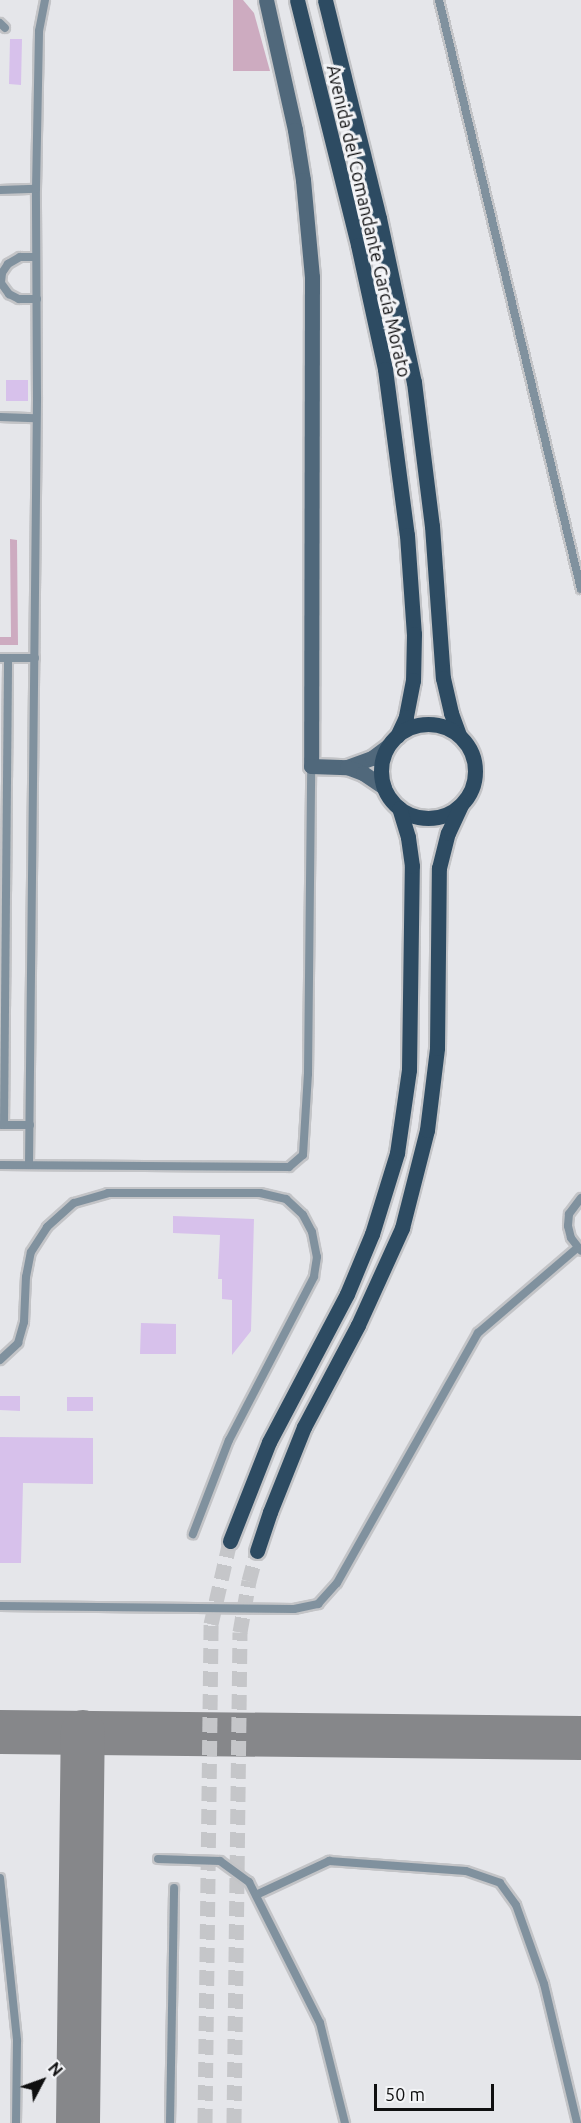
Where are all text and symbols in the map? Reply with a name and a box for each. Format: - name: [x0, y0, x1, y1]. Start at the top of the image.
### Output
- street label: Avenida del Comandante García Morato: [323, 63, 415, 379]
- north arrow: [12, 2051, 72, 2111]
- text: N: [45, 2059, 66, 2080]
- scale bar: [377, 2072, 497, 2110]
- text: 50 m: [385, 2084, 425, 2104]

